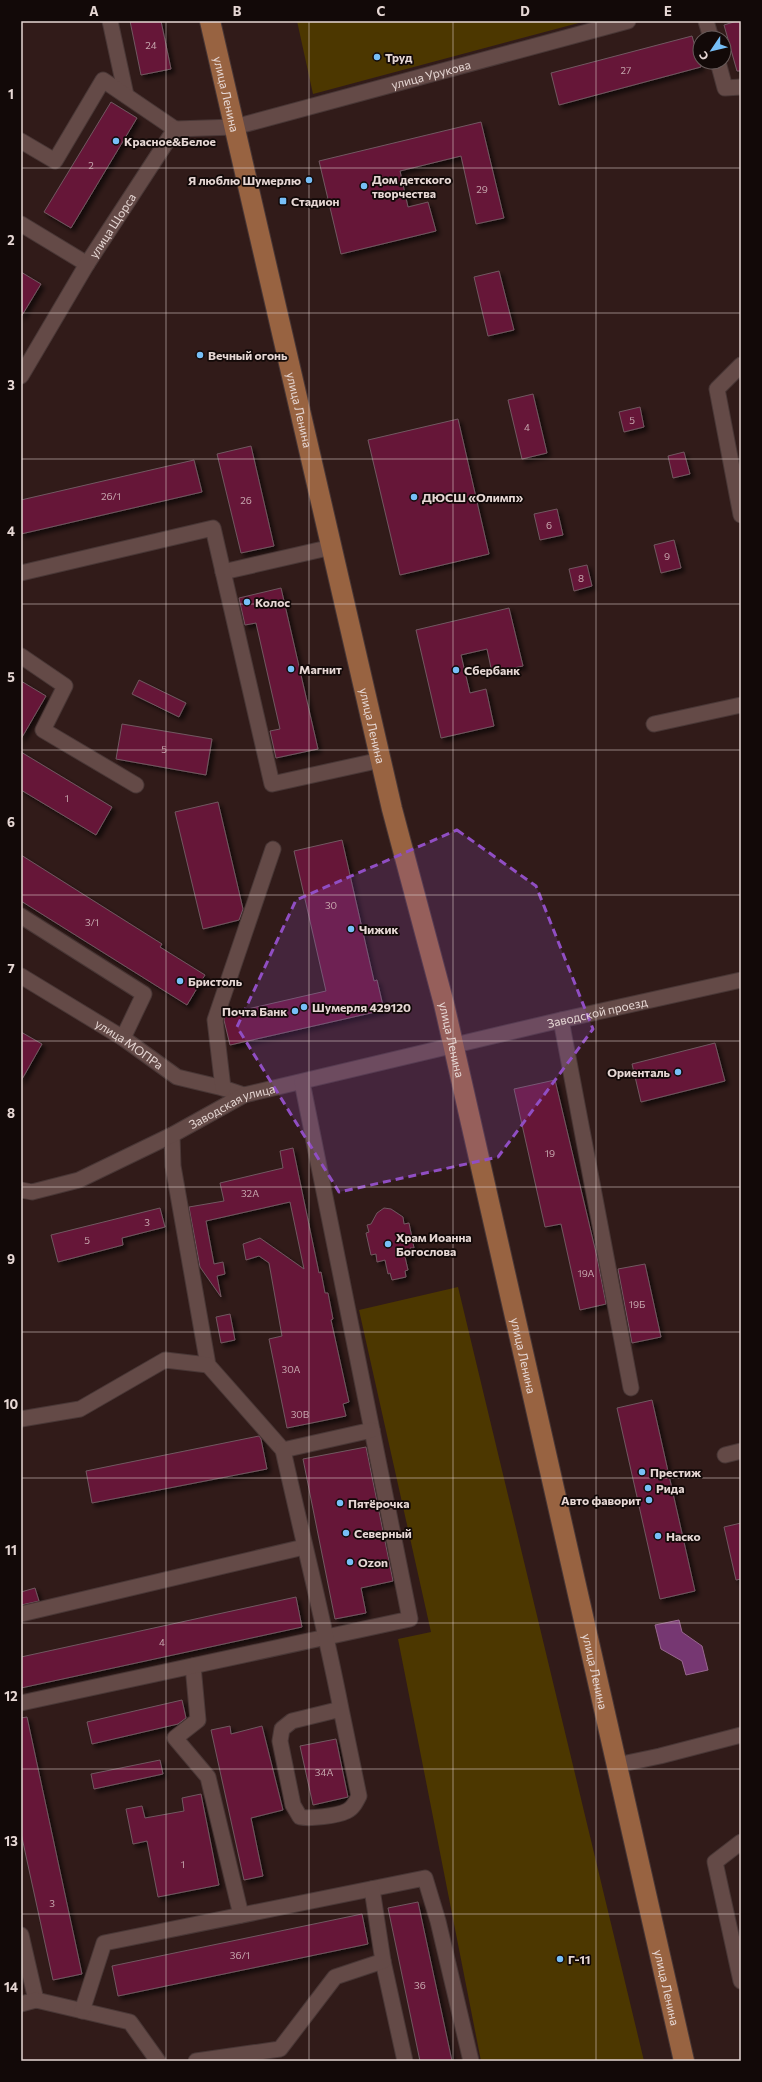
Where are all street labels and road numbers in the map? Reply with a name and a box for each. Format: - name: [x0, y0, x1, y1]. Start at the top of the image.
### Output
- street label: улица Ленина: [211, 55, 242, 133]
- street label: улица Урукова: [390, 57, 472, 92]
- street label: улица Щорса: [86, 190, 138, 260]
- street label: улица Ленина: [284, 371, 315, 449]
- street label: улица Ленина: [357, 686, 388, 765]
- street label: Заводской проезд: [545, 994, 648, 1030]
- street label: улица Ленина: [437, 1000, 467, 1079]
- street label: улица МОПРа: [93, 1016, 166, 1072]
- street label: Заводская улица: [186, 1081, 276, 1131]
- street label: улица Ленина: [508, 1316, 539, 1395]
- street label: улица Ленина: [580, 1632, 611, 1711]
- street label: улица Ленина: [652, 1948, 683, 2027]

